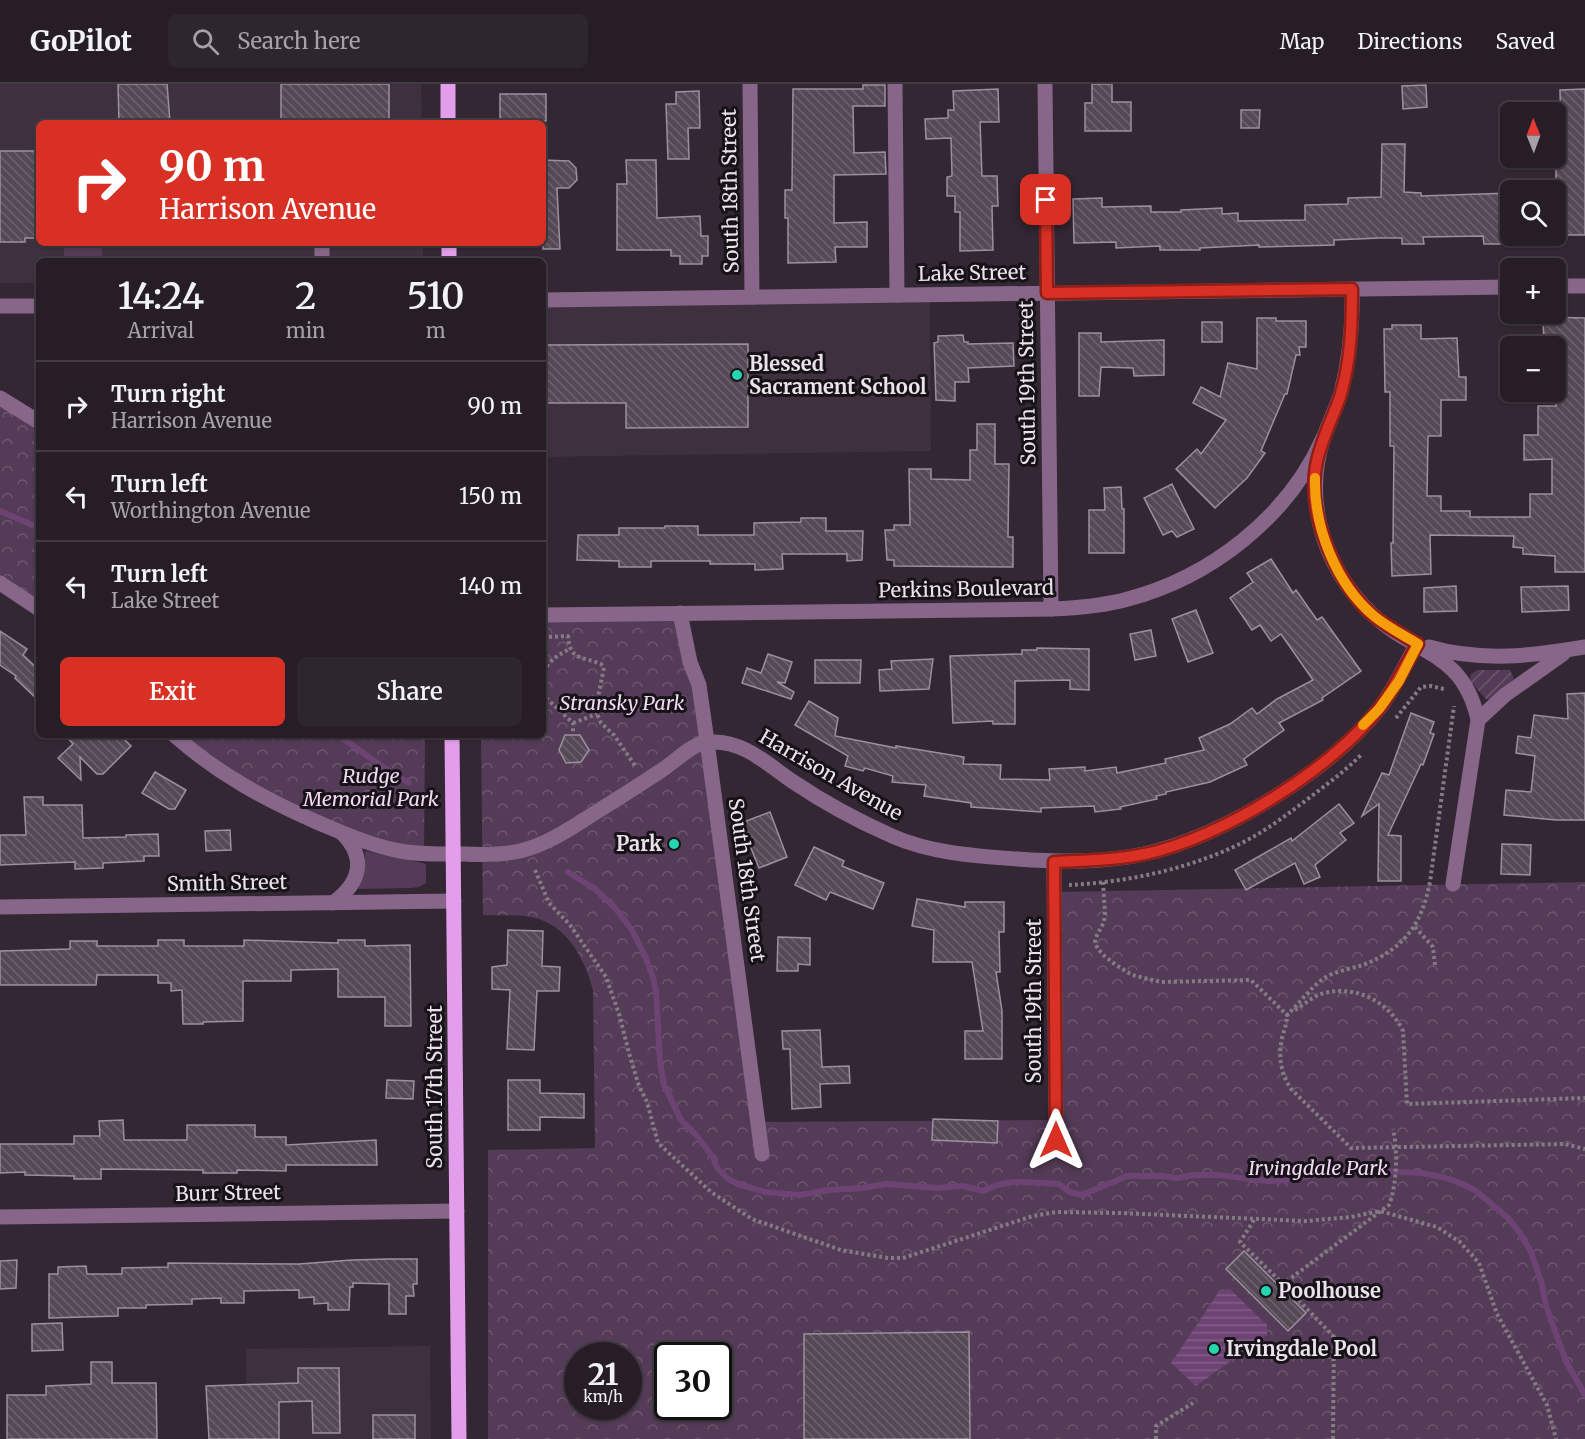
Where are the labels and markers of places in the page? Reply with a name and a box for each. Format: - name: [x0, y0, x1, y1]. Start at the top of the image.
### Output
- pin: [1020, 174, 1071, 225]
- place label: Blessed Sacrament School: [749, 351, 927, 399]
- marker: Blessed Sacrament School: [730, 368, 744, 382]
- place label: Park: [616, 831, 662, 856]
- marker: Park: [667, 837, 681, 851]
- place label: Poolhouse: [1278, 1278, 1381, 1303]
- marker: Poolhouse: [1259, 1284, 1273, 1298]
- place label: Irvingdale Pool: [1226, 1336, 1378, 1361]
- marker: Irvingdale Pool: [1207, 1342, 1221, 1356]

